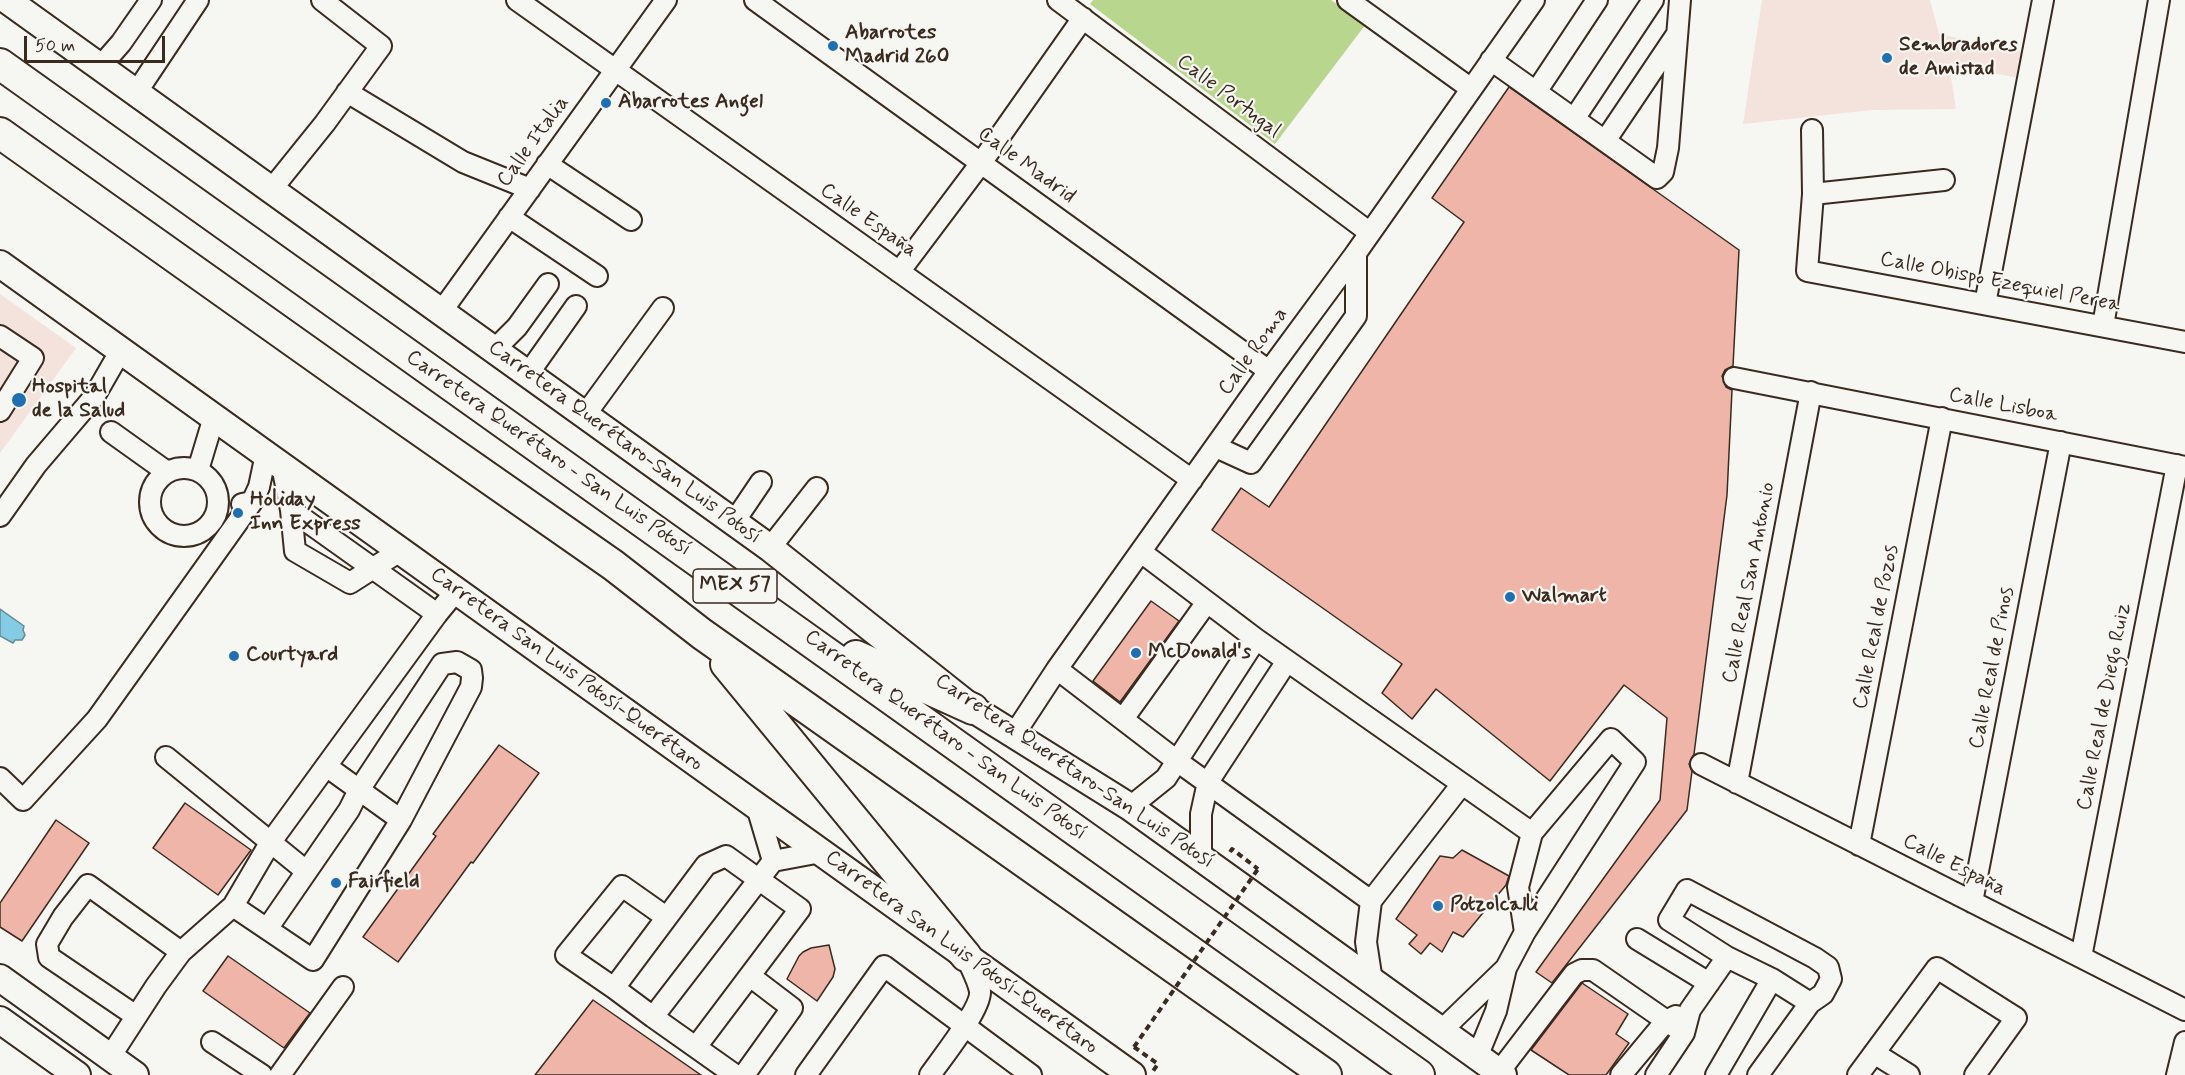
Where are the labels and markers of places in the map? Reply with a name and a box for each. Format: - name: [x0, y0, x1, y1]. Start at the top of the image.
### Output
- place label: Abarrotes Madrid 260: [845, 21, 949, 71]
- place label: Sembradores de Amistad: [1899, 33, 2018, 83]
- marker: Abarrotes Madrid 260: [826, 39, 840, 53]
- marker: Sembradores de Amistad: [1880, 51, 1894, 65]
- place label: Abarrotes Angel: [618, 90, 763, 116]
- marker: Abarrotes Angel: [599, 96, 613, 110]
- place label: Hospital de la Salud: [32, 375, 125, 425]
- marker: Hospital de la Salud: [10, 391, 28, 409]
- place label: Holiday Inn Express: [250, 488, 361, 538]
- marker: Holiday Inn Express: [231, 506, 245, 520]
- place label: Walmart: [1522, 584, 1607, 610]
- marker: Walmart: [1503, 590, 1517, 604]
- place label: McDonald's: [1148, 640, 1251, 666]
- place label: Courtyard: [246, 643, 338, 669]
- marker: McDonald's: [1129, 646, 1143, 660]
- marker: Courtyard: [227, 649, 241, 663]
- place label: Fairfield: [348, 870, 420, 896]
- marker: Fairfield: [329, 876, 343, 890]
- place label: Potzolcalli: [1450, 893, 1539, 919]
- marker: Potzolcalli: [1431, 899, 1445, 913]

